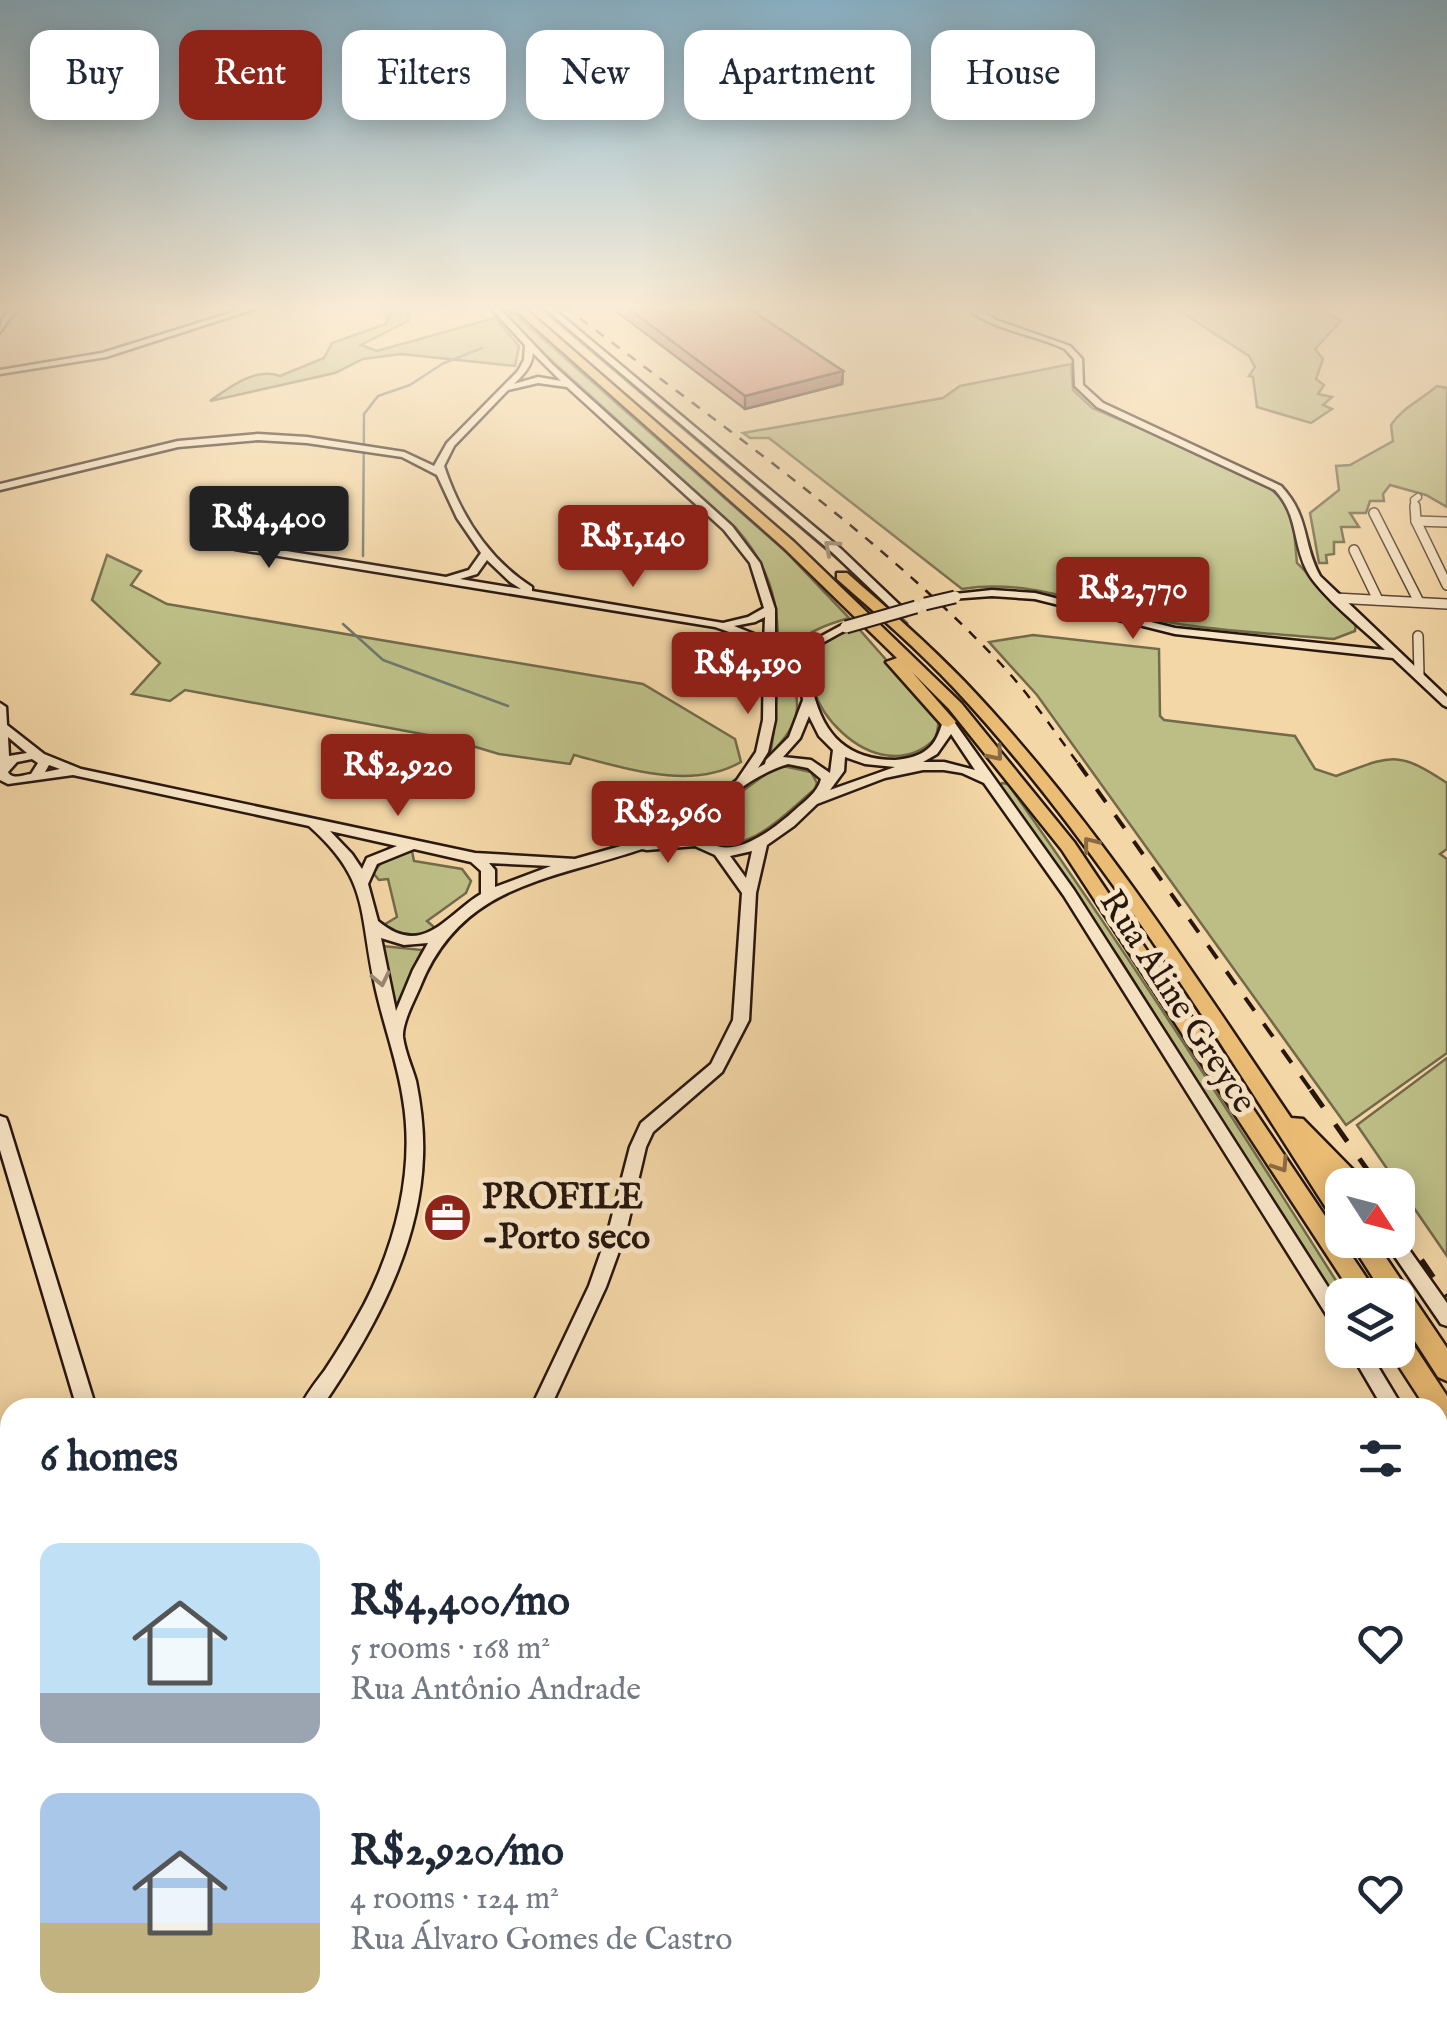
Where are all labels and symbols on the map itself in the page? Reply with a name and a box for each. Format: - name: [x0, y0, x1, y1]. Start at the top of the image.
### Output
- pin: R$4,400: [177, 486, 361, 571]
- pin: R$1,140: [541, 505, 725, 590]
- one-way arrow: [824, 540, 843, 558]
- pin: R$2,770: [1041, 557, 1225, 642]
- pin: R$4,190: [656, 632, 840, 717]
- pin: R$2,920: [306, 734, 490, 819]
- one-way arrow: [984, 743, 1002, 761]
- pin: R$2,960: [576, 781, 760, 866]
- one-way arrow: [1084, 837, 1101, 855]
- street label: Rua Aline Greyce: [1088, 882, 1266, 1122]
- one-way arrow: [369, 970, 390, 987]
- one-way arrow: [1268, 1154, 1287, 1172]
- north arrow: [1325, 1168, 1415, 1258]
- place label: PROFILE -Porto seco: [482, 1176, 650, 1261]
- office icon: PROFILE -Porto seco: [421, 1192, 473, 1244]

